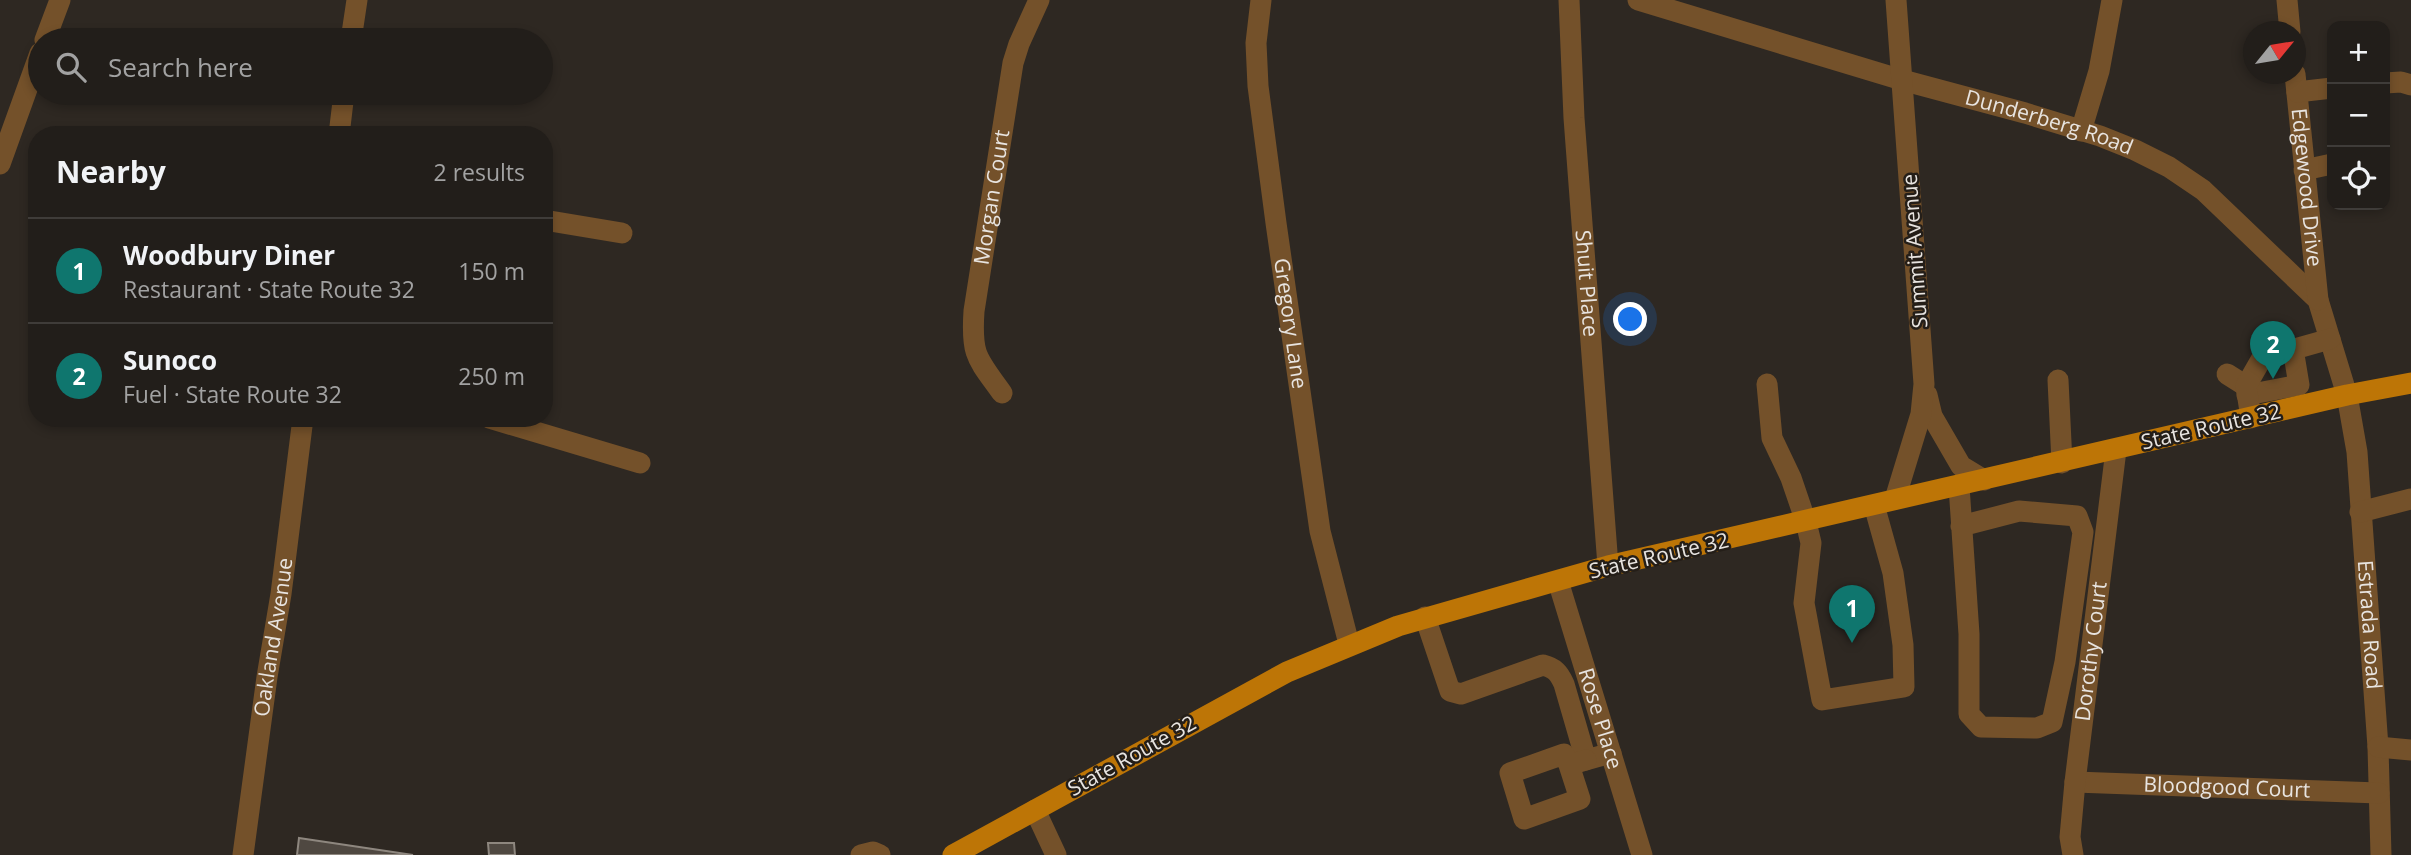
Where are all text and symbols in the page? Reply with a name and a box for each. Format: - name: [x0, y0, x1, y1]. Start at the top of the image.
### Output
- north arrow: [2243, 21, 2306, 84]
- map controls: [2327, 21, 2390, 210]
- button: +: [2327, 21, 2390, 84]
- search box: [28, 28, 553, 105]
- icon: search: [52, 48, 90, 86]
- text: Search here: [108, 49, 253, 85]
- street label: Dunderberg Road: [1962, 83, 2138, 161]
- button: −: [2327, 84, 2390, 147]
- street label: Edgewood Drive: [2286, 107, 2330, 268]
- street label: Morgan Court: [966, 128, 1015, 267]
- button: locate: [2327, 147, 2390, 210]
- text: Nearby: [56, 151, 166, 192]
- text: 2 results: [434, 156, 525, 188]
- street label: Summit Avenue: [1895, 173, 1933, 329]
- street label: Shuit Place: [1570, 229, 1606, 338]
- text: Woodbury Diner: [123, 237, 335, 273]
- text: 1: [72, 255, 86, 287]
- text: 150 m: [458, 255, 525, 287]
- street label: Gregory Lane: [1268, 256, 1315, 390]
- text: Restaurant · State Route 32: [123, 273, 415, 305]
- your location: [1613, 302, 1647, 336]
- pin: 2: [2250, 321, 2296, 379]
- text: Sunoco: [123, 342, 217, 378]
- text: 2: [72, 360, 86, 392]
- text: 250 m: [458, 360, 525, 392]
- text: Fuel · State Route 32: [123, 378, 342, 410]
- street label: State Route 32: [2138, 396, 2283, 456]
- street label: State Route 32: [1586, 525, 1731, 585]
- street label: Oakland Avenue: [247, 556, 298, 718]
- street label: Estrada Road: [2352, 559, 2389, 690]
- street label: Dorothy Court: [2068, 580, 2113, 723]
- pin: 1: [1829, 585, 1875, 643]
- street label: Rose Place: [1572, 664, 1630, 772]
- street label: State Route 32: [1062, 708, 1201, 802]
- street label: Bloodgood Court: [2143, 769, 2311, 804]

